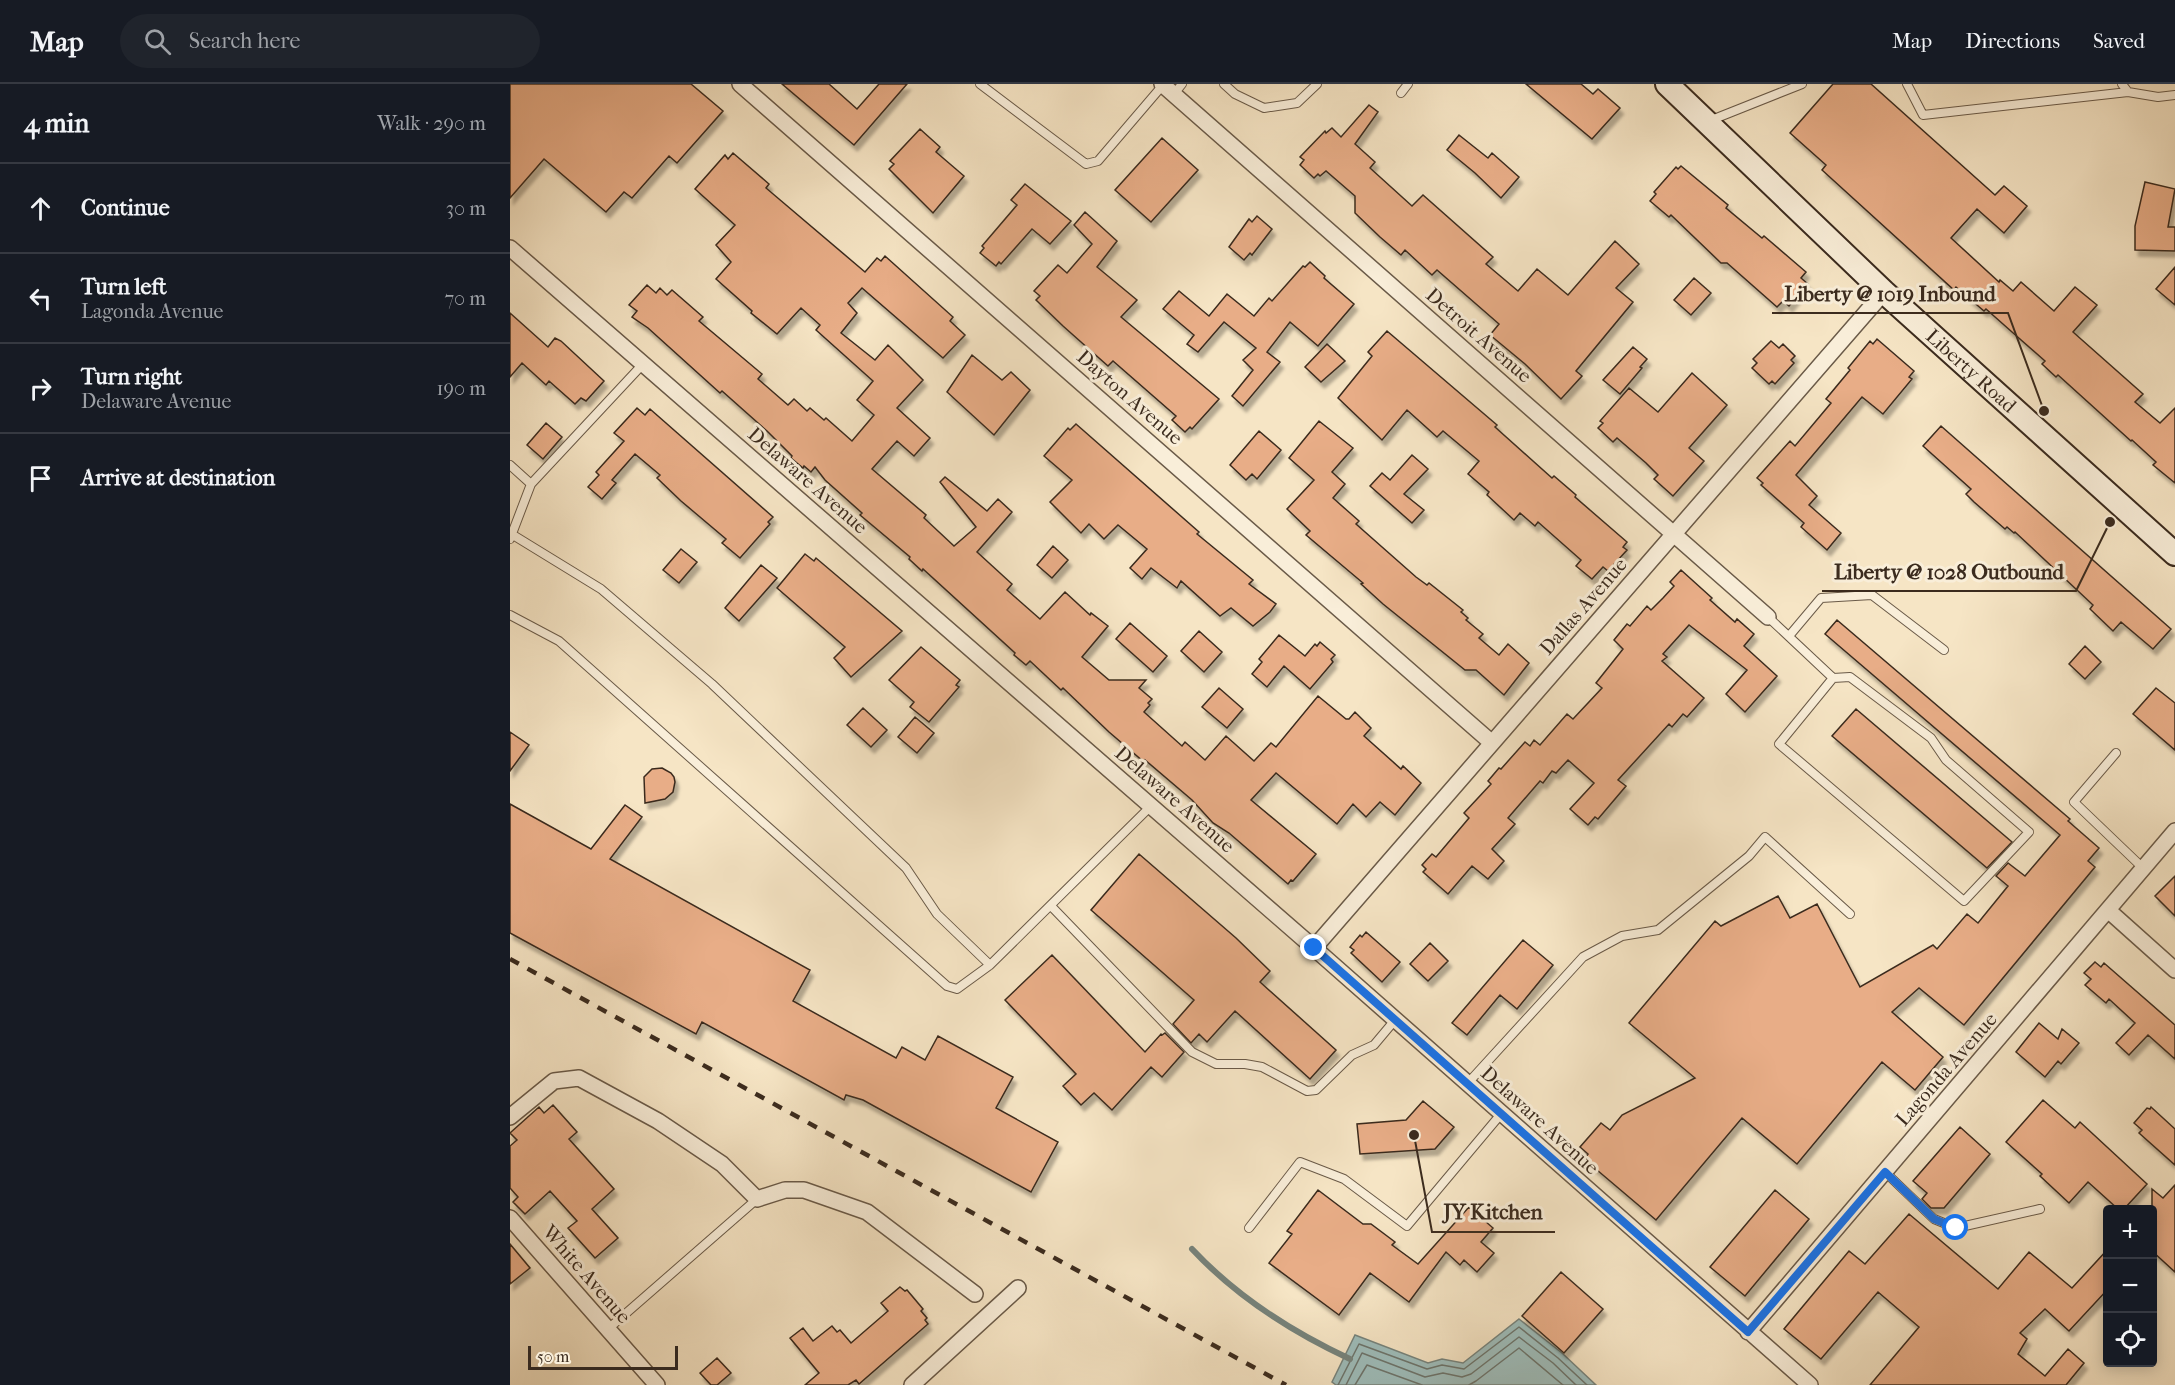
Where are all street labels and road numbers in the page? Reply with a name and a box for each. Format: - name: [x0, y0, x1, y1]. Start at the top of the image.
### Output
- street label: Detroit Avenue: [1421, 283, 1536, 388]
- street label: Liberty Road: [1921, 324, 2022, 418]
- street label: Dayton Avenue: [1072, 345, 1187, 450]
- street label: Delaware Avenue: [743, 422, 872, 538]
- street label: Dallas Avenue: [1535, 553, 1632, 660]
- street label: Delaware Avenue: [1110, 741, 1239, 857]
- street label: Lagonda Avenue: [1891, 1008, 2002, 1131]
- street label: Delaware Avenue: [1476, 1061, 1603, 1179]
- street label: White Avenue: [537, 1220, 636, 1328]

